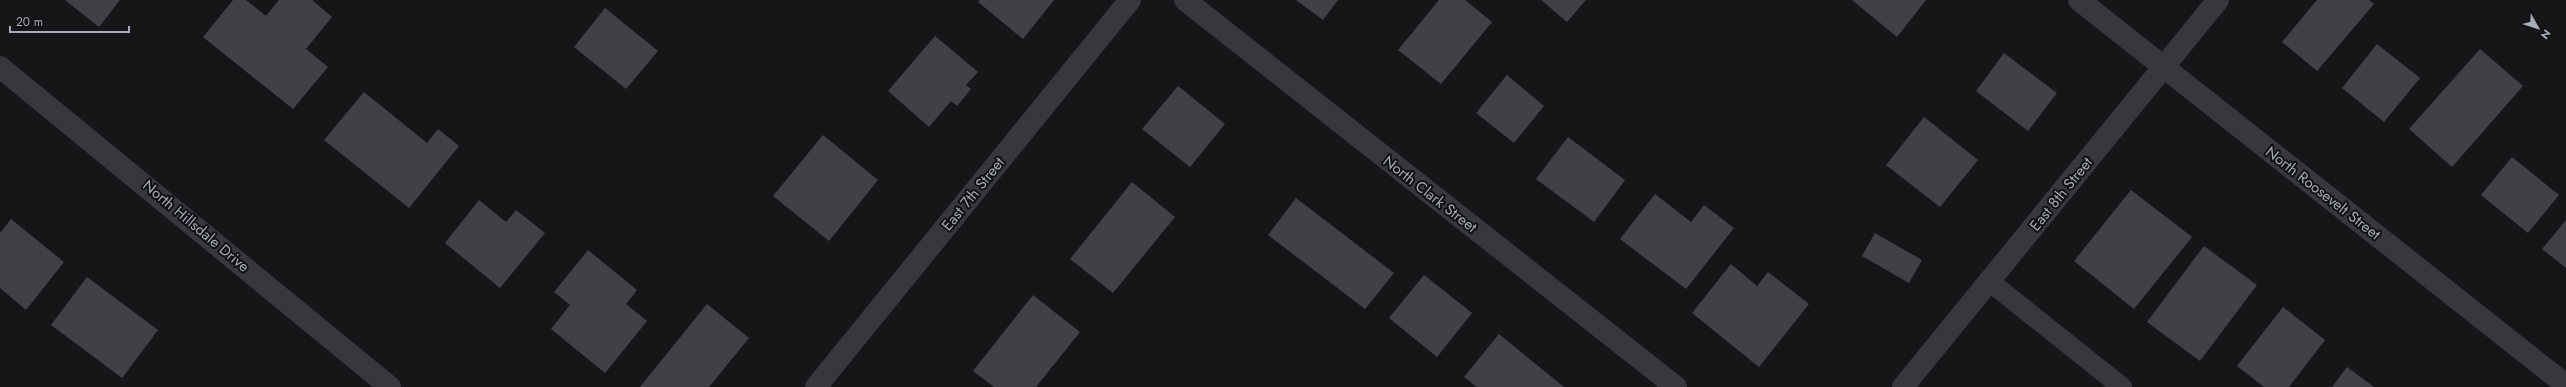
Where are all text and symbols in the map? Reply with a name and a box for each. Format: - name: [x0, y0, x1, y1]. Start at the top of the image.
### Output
- scale bar: [10, 8, 129, 34]
- north arrow: [2518, 8, 2558, 48]
- text: 20 m: [16, 13, 43, 31]
- text: N: [2537, 26, 2555, 43]
- street label: North Roosevelt Street: [2261, 141, 2386, 245]
- street label: North Clark Street: [1378, 150, 1482, 238]
- street label: East 7th Street: [936, 152, 1010, 236]
- street label: East 8th Street: [2024, 152, 2098, 236]
- street label: North Hillsdale Drive: [138, 175, 254, 277]

